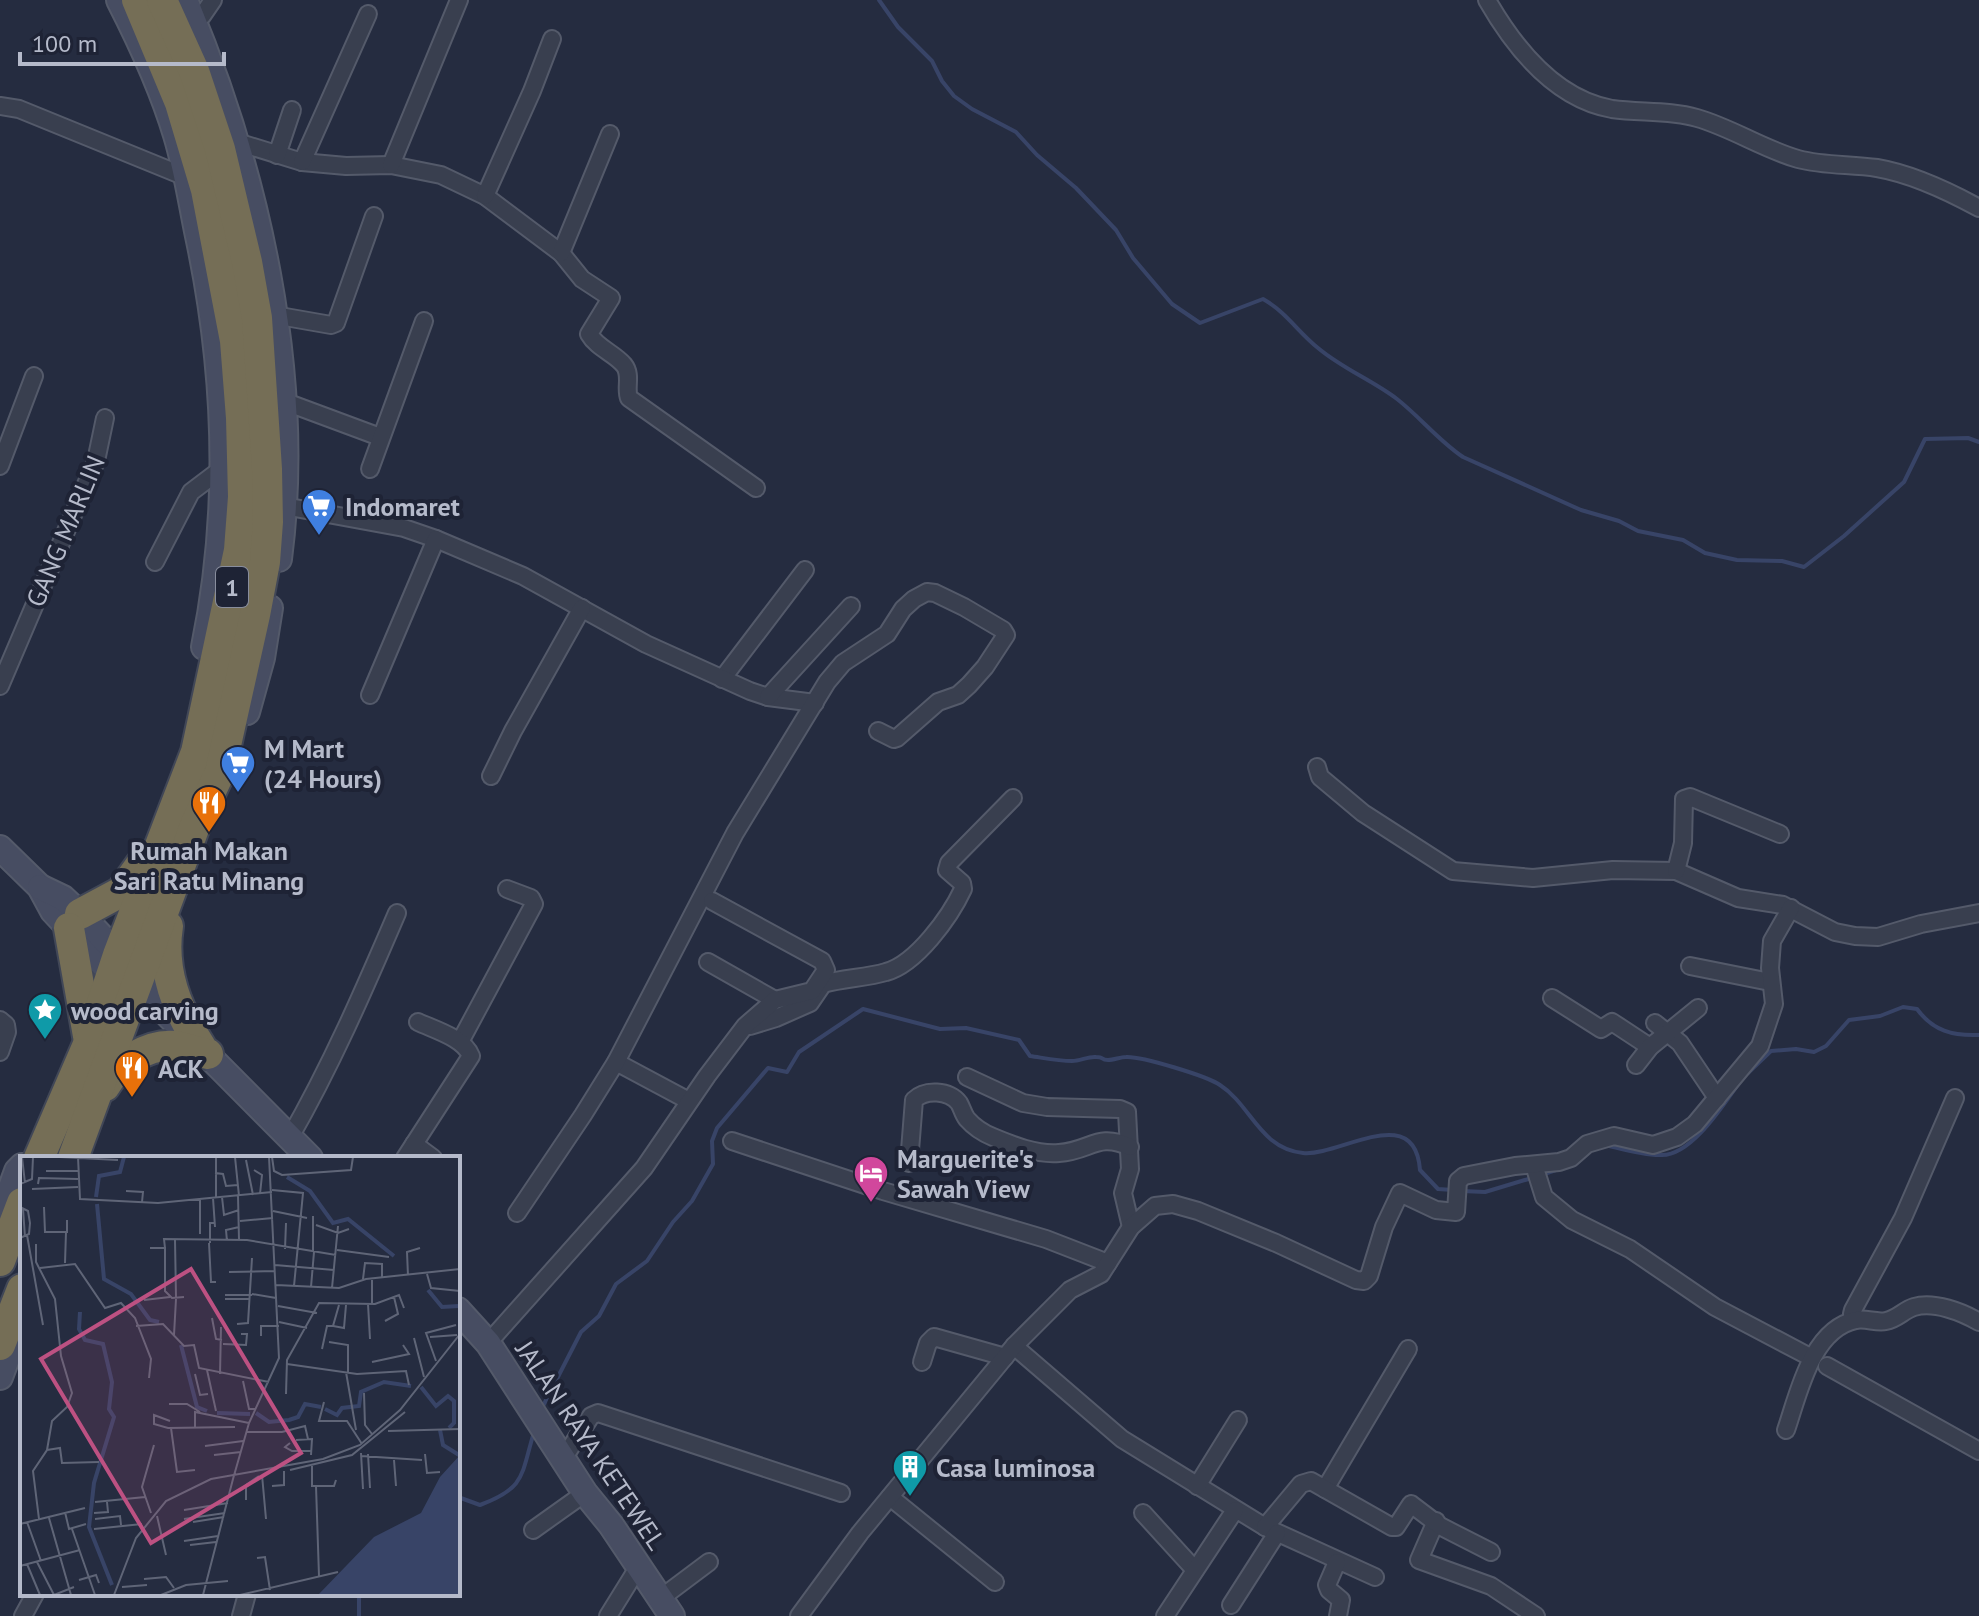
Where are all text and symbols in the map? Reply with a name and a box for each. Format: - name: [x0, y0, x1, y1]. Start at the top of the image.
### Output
- scale bar: [20, 16, 224, 66]
- text: 100 m: [32, 28, 97, 59]
- street label: GANG MARLIN: [18, 450, 112, 612]
- supermarket icon: Indomaret: [300, 487, 338, 537]
- place label: Indomaret: [345, 490, 460, 523]
- road number: 1: [216, 567, 248, 607]
- place label: M Mart (24 Hours): [264, 732, 382, 795]
- supermarket icon: M Mart (24 Hours): [219, 744, 257, 794]
- restaurant icon: Rumah Makan Sari Ratu Minang: [190, 784, 228, 834]
- place label: Rumah Makan Sari Ratu Minang: [114, 834, 304, 897]
- place icon: wood carving: [26, 991, 64, 1041]
- place label: wood carving: [70, 994, 219, 1027]
- restaurant icon: ACK: [113, 1049, 151, 1099]
- place label: ACK: [158, 1052, 204, 1085]
- place label: Marguerite's Sawah View: [897, 1142, 1034, 1205]
- hotel icon: Marguerite's Sawah View: [852, 1154, 890, 1204]
- inset map: [20, 1156, 460, 1596]
- street label: JALAN RAYA KETEWEL: [508, 1333, 673, 1556]
- building icon: Casa luminosa: [891, 1448, 929, 1498]
- place label: Casa luminosa: [936, 1451, 1095, 1484]

